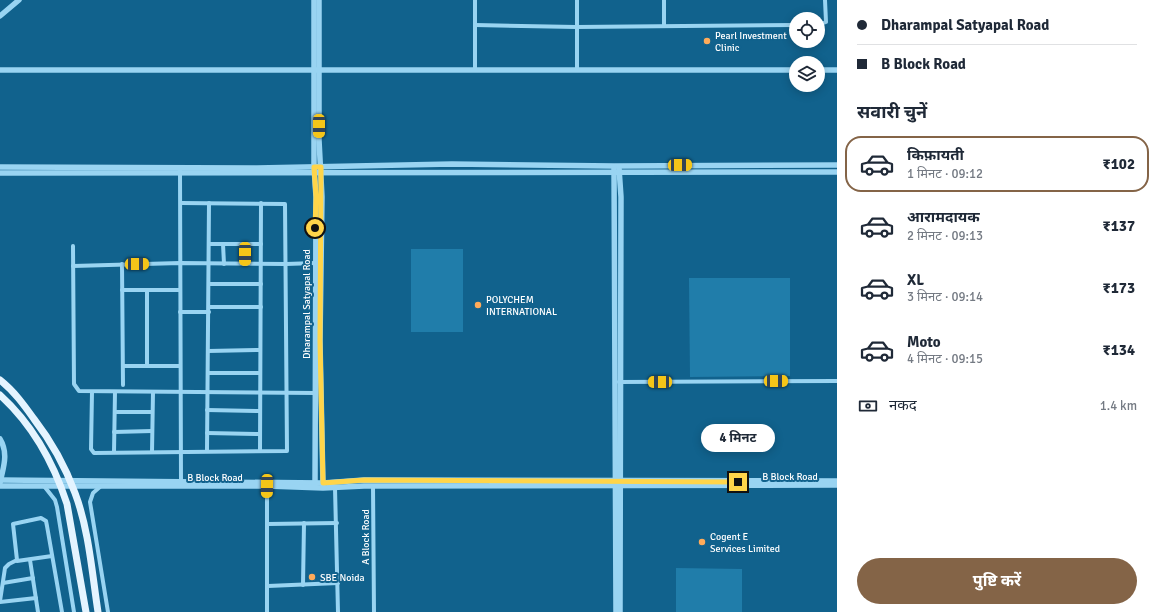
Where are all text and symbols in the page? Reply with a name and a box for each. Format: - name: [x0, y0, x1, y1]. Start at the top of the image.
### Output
- map controls: [789, 12, 825, 92]
- button: locate: [789, 12, 825, 48]
- text: Dharampal Satyapal Road: [881, 16, 1049, 34]
- place label: Pearl Investment Clinic: [715, 30, 787, 54]
- marker: Pearl Investment Clinic: [702, 36, 712, 46]
- text: B Block Road: [881, 55, 966, 73]
- button: layers: [789, 56, 825, 92]
- text: सवारी चुनें: [857, 101, 927, 123]
- car: [313, 114, 325, 138]
- icon: car: [859, 146, 895, 182]
- text: किफ़ायती: [907, 146, 964, 164]
- text: ₹102: [1103, 155, 1135, 173]
- car: [668, 159, 692, 171]
- text: 1 मिनट · 09:12: [907, 166, 983, 182]
- icon: car: [859, 208, 895, 244]
- text: आरामदायक: [907, 208, 980, 226]
- text: ₹137: [1103, 217, 1135, 235]
- route start: [306, 219, 324, 237]
- text: 2 मिनट · 09:13: [907, 228, 983, 244]
- car: [239, 242, 251, 266]
- street label: Dharampal Satyapal Road: [301, 249, 313, 359]
- car: [125, 258, 149, 270]
- icon: car: [859, 270, 895, 306]
- text: XL: [907, 271, 924, 289]
- text: ₹173: [1103, 279, 1135, 297]
- text: 3 मिनट · 09:14: [907, 289, 983, 305]
- place label: POLYCHEM INTERNATIONAL: [486, 294, 557, 318]
- marker: POLYCHEM INTERNATIONAL: [473, 300, 483, 310]
- icon: car: [859, 332, 895, 368]
- text: Moto: [907, 333, 941, 351]
- text: ₹134: [1103, 341, 1135, 359]
- text: 4 मिनट · 09:15: [907, 351, 983, 367]
- car: [764, 375, 788, 387]
- car: [648, 376, 672, 388]
- icon: cash: [857, 395, 879, 417]
- text: नकद: [889, 396, 917, 414]
- text: 1.4 km: [1100, 398, 1137, 414]
- callout: 4 मिनट: [701, 424, 775, 452]
- text: 4 मिनट: [719, 430, 757, 446]
- street label: B Block Road: [762, 471, 818, 483]
- street label: B Block Road: [187, 472, 243, 484]
- route end: [729, 473, 747, 491]
- car: [261, 474, 273, 498]
- street label: A Block Road: [360, 509, 372, 565]
- place label: Cogent E Services Limited: [710, 531, 780, 555]
- marker: Cogent E Services Limited: [697, 537, 707, 547]
- button: पुष्टि करें: [857, 558, 1137, 604]
- marker: SBE Noida: [307, 572, 317, 582]
- place label: SBE Noida: [320, 572, 365, 584]

